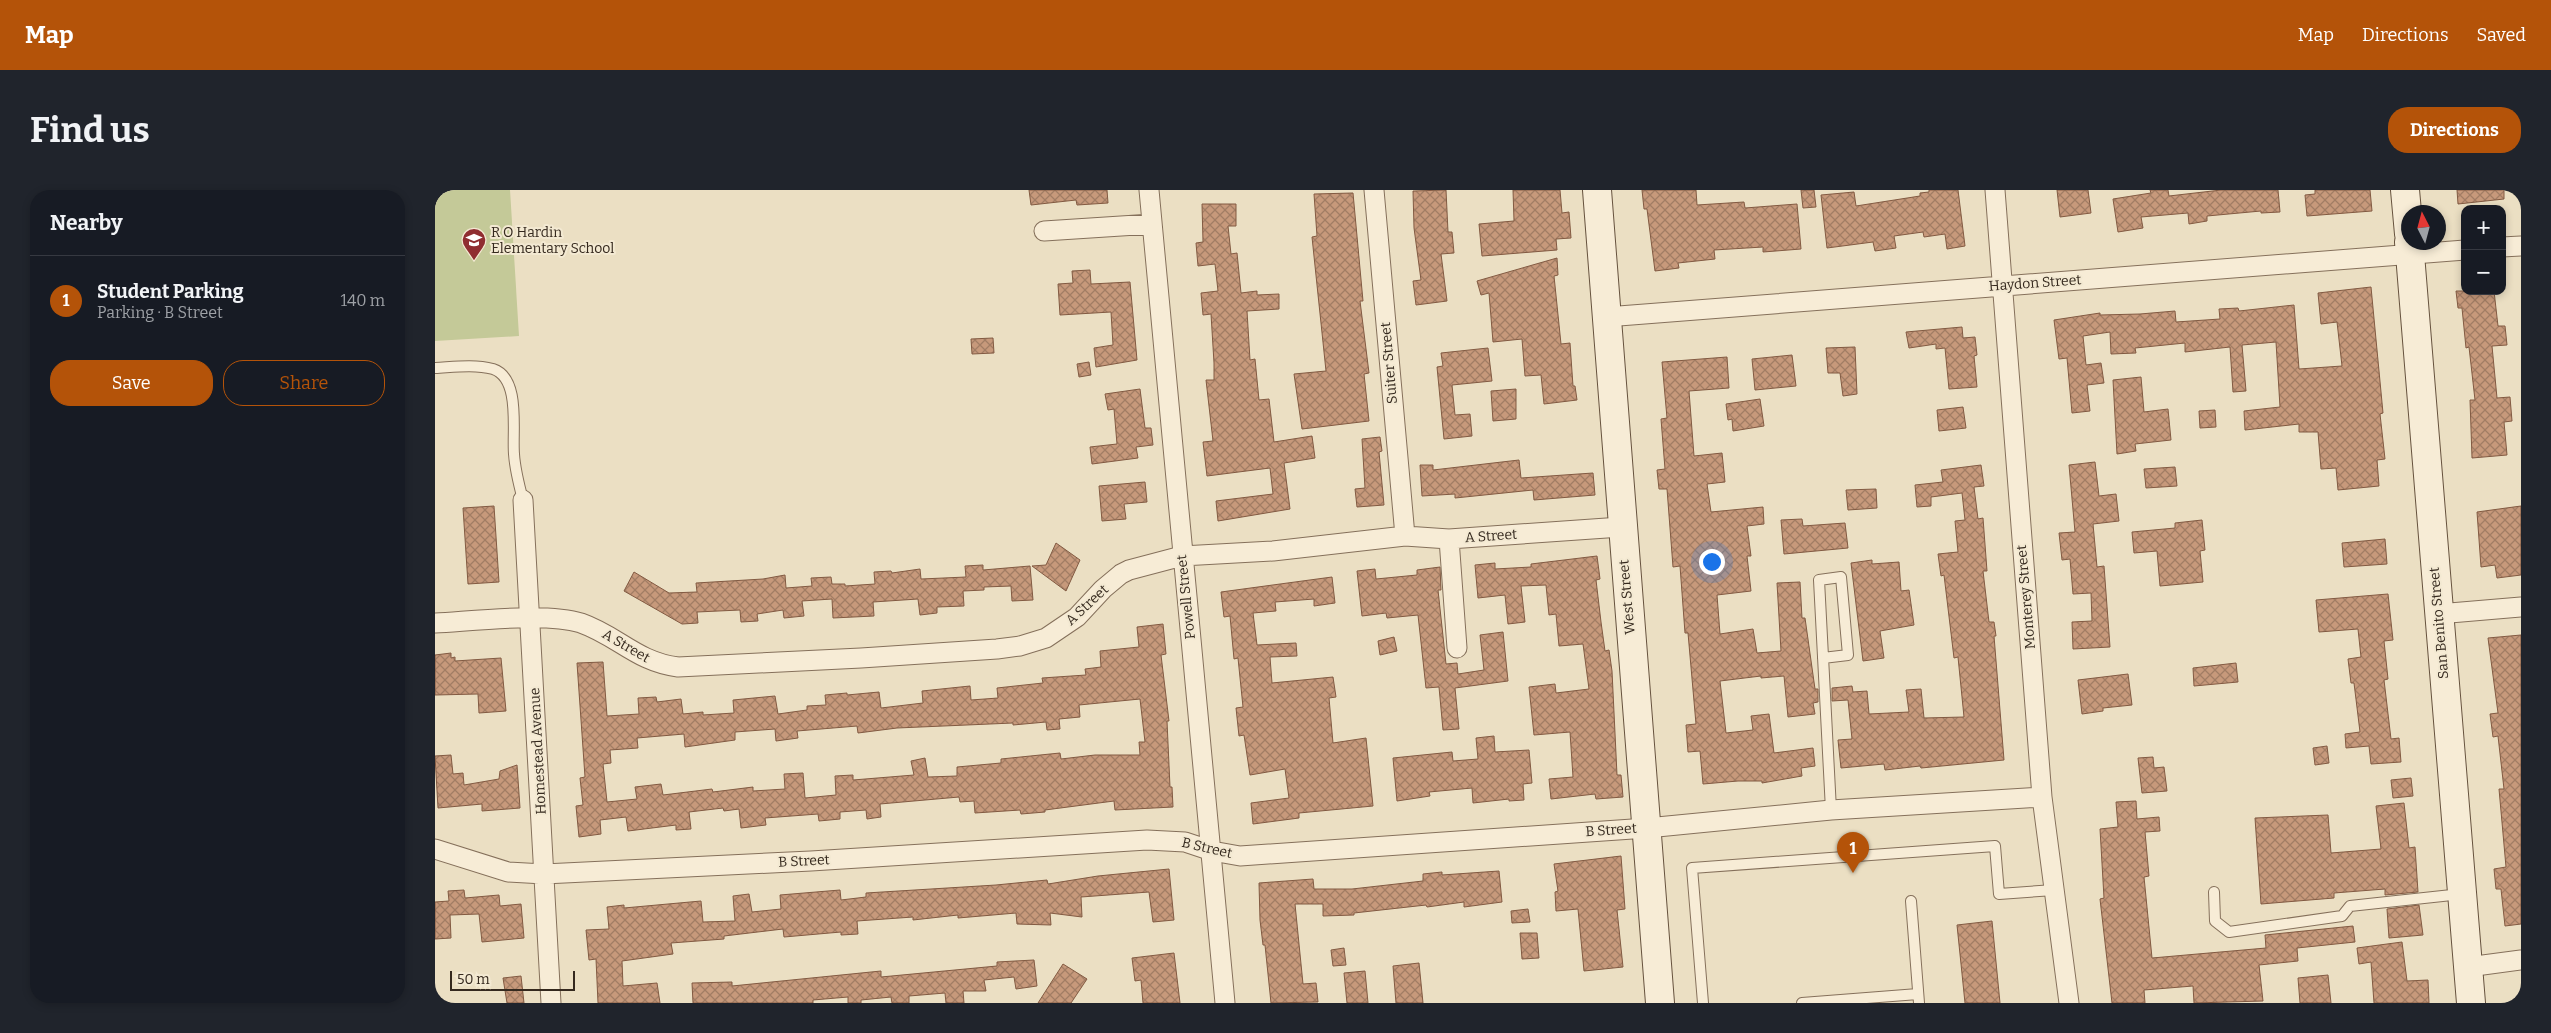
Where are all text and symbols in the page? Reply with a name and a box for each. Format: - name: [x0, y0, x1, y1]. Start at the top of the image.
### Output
- text: Map: [25, 21, 74, 49]
- text: Map: [2298, 24, 2334, 46]
- text: Directions: [2362, 24, 2449, 46]
- text: Saved: [2477, 24, 2526, 46]
- button: Directions: [2388, 107, 2521, 153]
- text: Find us: [30, 109, 150, 151]
- north arrow: [2401, 205, 2446, 250]
- map controls: [2461, 205, 2506, 295]
- button: +: [2461, 205, 2506, 250]
- text: Nearby: [50, 210, 123, 236]
- place label: R O Hardin Elementary School: [491, 224, 614, 257]
- school or university icon: R O Hardin Elementary School: [461, 227, 487, 261]
- button: −: [2461, 250, 2506, 295]
- street label: Haydon Street: [1988, 271, 2082, 295]
- text: Student Parking: [97, 280, 244, 303]
- text: 1: [63, 291, 69, 310]
- text: 140 m: [340, 291, 385, 310]
- text: Parking · B Street: [97, 303, 223, 322]
- street label: Suiter Street: [1377, 321, 1401, 405]
- button: Save: [50, 360, 213, 406]
- button: Share: [223, 360, 385, 406]
- street label: A Street: [1464, 526, 1518, 546]
- street label: Monterey Street: [2013, 544, 2039, 650]
- your location: [1699, 549, 1725, 575]
- street label: Powell Street: [1173, 554, 1199, 640]
- street label: West Street: [1615, 559, 1639, 635]
- street label: San Benito Street: [2426, 566, 2452, 680]
- street label: A Street: [1062, 581, 1112, 629]
- street label: A Street: [599, 626, 653, 666]
- street label: Homestead Avenue: [526, 687, 550, 815]
- street label: B Street: [1585, 820, 1637, 840]
- pin: 1: [1837, 832, 1869, 873]
- street label: B Street: [1180, 834, 1234, 862]
- street label: B Street: [778, 851, 830, 871]
- scale bar: [450, 968, 575, 991]
- text: 50 m: [457, 971, 490, 988]

